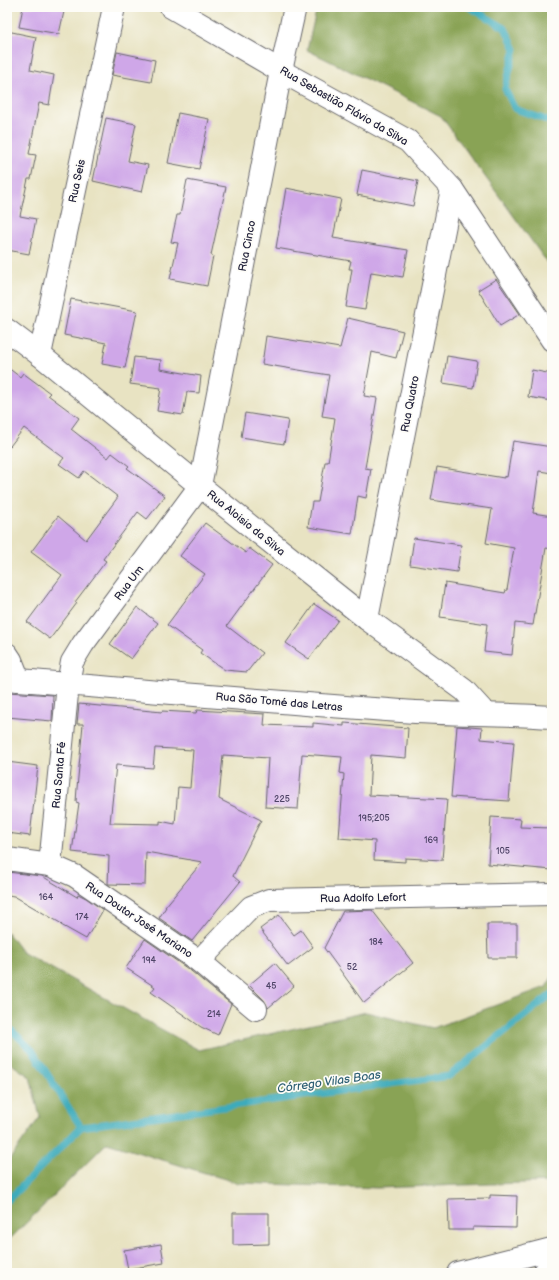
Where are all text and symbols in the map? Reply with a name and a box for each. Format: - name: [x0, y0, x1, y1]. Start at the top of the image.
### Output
- street label: Rua Sebastião Flávio da Silva: [278, 64, 410, 148]
- street label: Rua Seis: [66, 158, 88, 204]
- street label: Rua Cinco: [236, 219, 258, 273]
- street label: Rua Quatro: [398, 375, 422, 433]
- street label: Rua Aloisio da Silva: [204, 488, 288, 558]
- street label: Rua Um: [112, 563, 146, 603]
- street label: Rua São Tomé das Letras: [215, 690, 344, 714]
- street label: Rua Santa Fé: [50, 741, 68, 809]
- house number: 225: [274, 794, 290, 805]
- house number: 195;205: [358, 813, 390, 824]
- house number: 169: [424, 835, 438, 846]
- house number: 105: [496, 846, 510, 857]
- street label: Rua Doutor José Mariano: [83, 879, 195, 961]
- street label: Rua Adolfo Lefort: [320, 891, 407, 905]
- house number: 164: [39, 892, 54, 903]
- house number: 174: [75, 912, 89, 923]
- house number: 184: [369, 937, 384, 948]
- house number: 194: [142, 955, 157, 966]
- house number: 52: [347, 962, 358, 973]
- house number: 45: [266, 981, 276, 992]
- house number: 214: [207, 1009, 222, 1020]
- water label: Córrego Vilas Boas: [276, 1067, 382, 1097]

